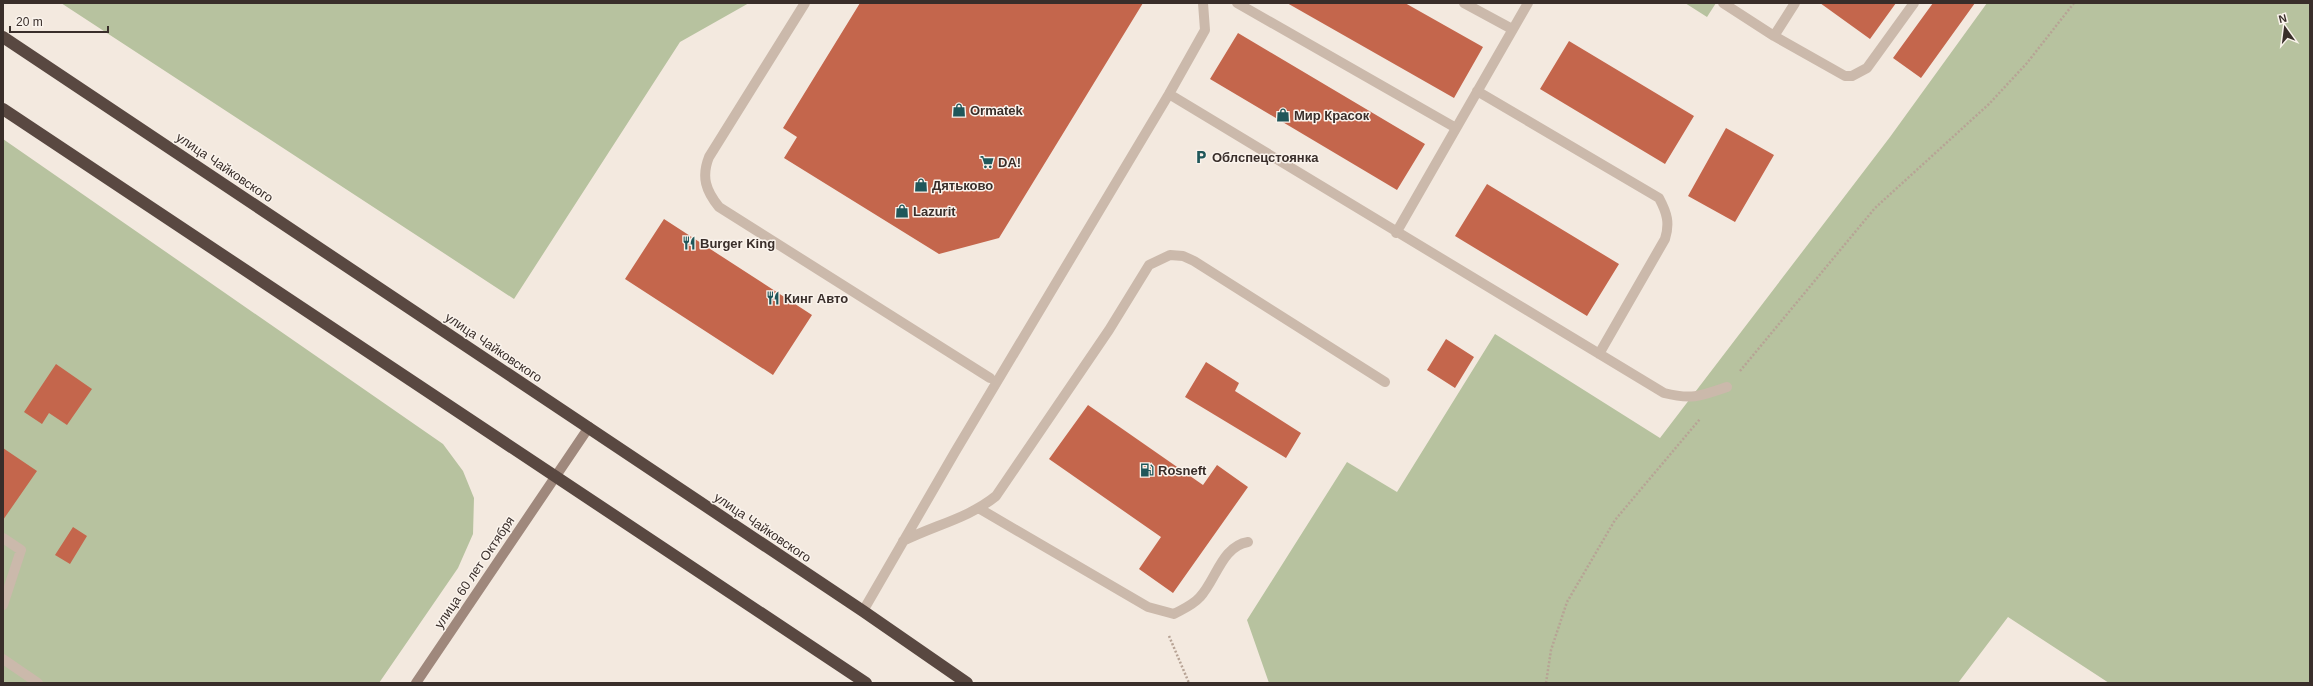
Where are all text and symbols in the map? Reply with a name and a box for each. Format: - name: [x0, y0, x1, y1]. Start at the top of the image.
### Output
- scale bar: [10, 8, 108, 34]
- north arrow: [2265, 8, 2305, 48]
- text: N: [2277, 12, 2288, 25]
- text: 20 m: [16, 15, 43, 29]
- shop icon: Ormatek: [951, 102, 967, 118]
- place label: Ormatek: [970, 103, 1024, 118]
- shop icon: Мир Красок: [1275, 107, 1291, 123]
- place label: Мир Красок: [1294, 108, 1370, 123]
- street label: улица Чайковского: [173, 129, 276, 205]
- parking icon: Облспецстоянка: [1193, 149, 1209, 165]
- place label: Облспецстоянка: [1212, 150, 1319, 165]
- supermarket icon: DA!: [979, 154, 995, 170]
- place label: DA!: [998, 155, 1021, 170]
- shop icon: Дятьково: [913, 177, 929, 193]
- place label: Дятьково: [932, 178, 993, 193]
- shop icon: Lazurit: [894, 203, 910, 219]
- place label: Lazurit: [913, 204, 956, 219]
- restaurant icon: Burger King: [681, 235, 697, 251]
- place label: Burger King: [700, 236, 775, 251]
- restaurant icon: Кинг Авто: [765, 290, 781, 306]
- place label: Кинг Авто: [784, 291, 848, 306]
- street label: улица Чайковского: [442, 309, 545, 385]
- fuel station icon: Rosneft: [1139, 462, 1155, 478]
- place label: Rosneft: [1158, 463, 1207, 478]
- street label: улица Чайковского: [711, 489, 814, 565]
- street label: улица 60 лет Октября: [431, 513, 518, 631]

